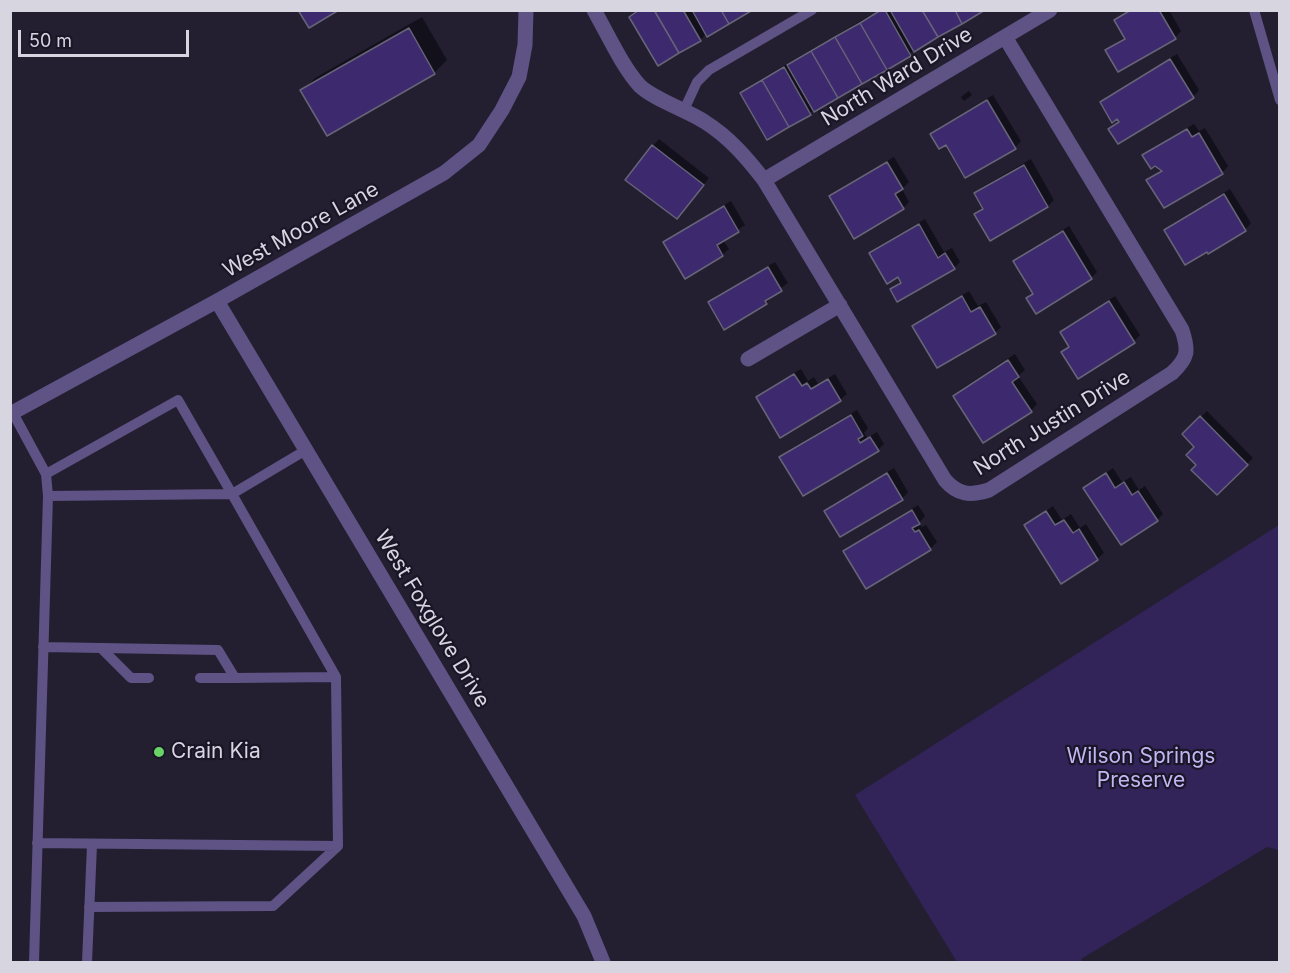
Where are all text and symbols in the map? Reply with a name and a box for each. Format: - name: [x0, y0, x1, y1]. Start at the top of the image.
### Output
- scale bar: [21, 18, 192, 56]
- street label: North Ward Drive: [817, 22, 977, 132]
- text: 50 m: [29, 30, 72, 51]
- street label: West Moore Lane: [219, 177, 383, 283]
- street label: North Justin Drive: [969, 365, 1135, 481]
- street label: West Foxglove Drive: [369, 526, 495, 712]
- place label: Crain Kia: [171, 739, 261, 765]
- park label: Wilson Springs Preserve: [1067, 744, 1215, 794]
- marker: Crain Kia: [152, 745, 166, 759]

